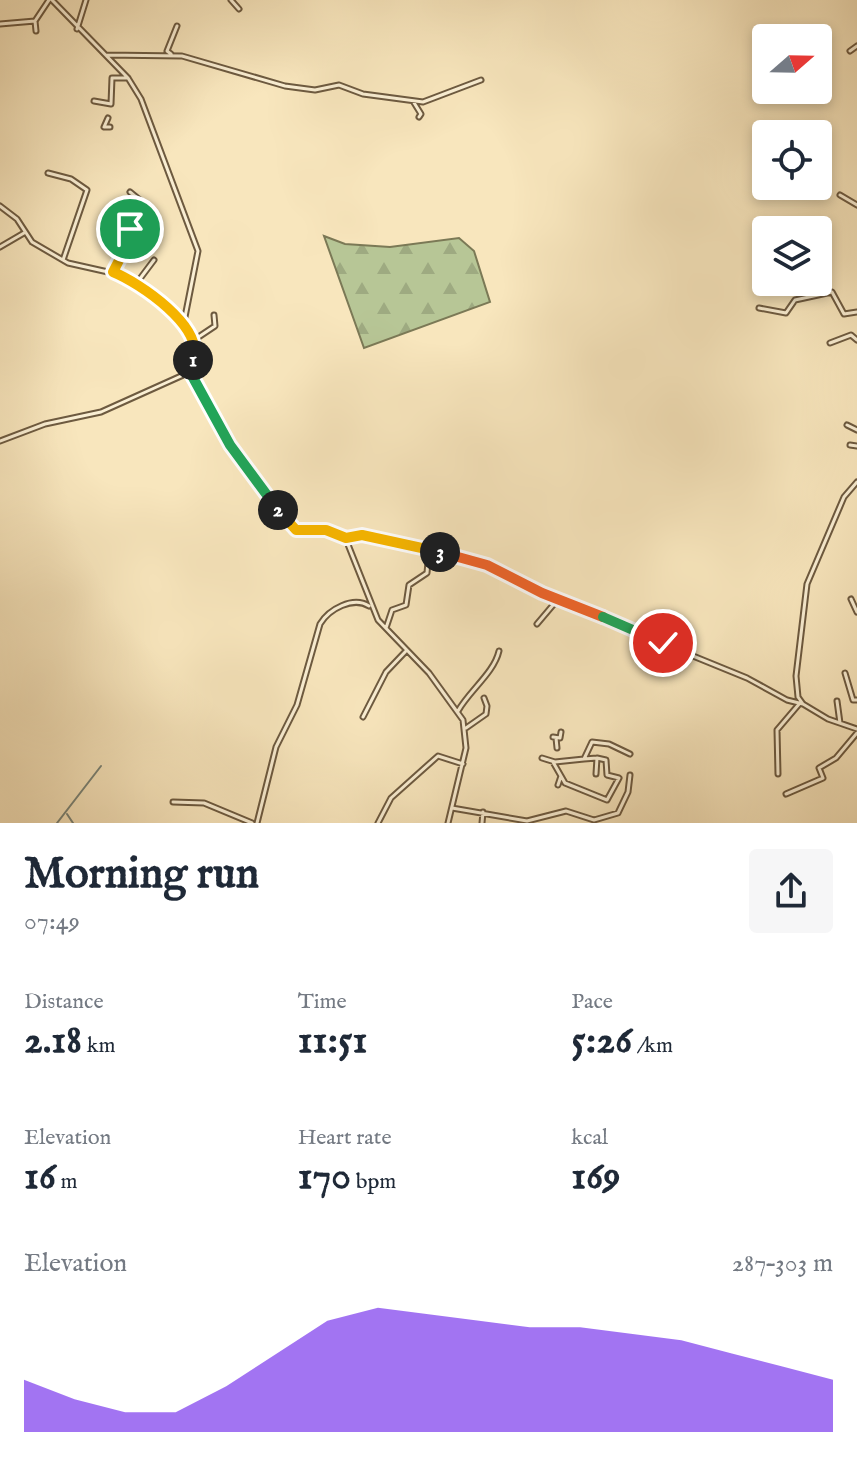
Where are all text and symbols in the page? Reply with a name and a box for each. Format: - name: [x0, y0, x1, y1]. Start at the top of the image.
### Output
- north arrow: [752, 24, 832, 104]
- map controls: [752, 24, 832, 296]
- button: locate: [752, 120, 832, 200]
- pin: [96, 195, 164, 263]
- icon: arrive: [108, 207, 152, 251]
- button: layers: [752, 216, 832, 296]
- pin: 1: [173, 340, 213, 380]
- text: 1: [189, 346, 197, 374]
- pin: 2: [258, 490, 298, 530]
- text: 2: [273, 496, 283, 524]
- pin: 3: [420, 532, 460, 572]
- text: 3: [436, 538, 444, 566]
- pin: [629, 609, 697, 677]
- icon: check: [641, 621, 685, 665]
- text: Morning run: [24, 847, 259, 903]
- button: share: [749, 849, 833, 933]
- text: 07:49: [24, 905, 80, 938]
- text: Distance: [24, 988, 104, 1016]
- text: Time: [298, 988, 347, 1016]
- text: Pace: [571, 988, 613, 1016]
- text: 2.18: [24, 1016, 82, 1067]
- text: 11:51: [298, 1016, 367, 1067]
- text: 5:26: [571, 1016, 632, 1067]
- text: km: [82, 1032, 116, 1060]
- text: /km: [632, 1032, 673, 1060]
- text: Elevation: [24, 1124, 111, 1152]
- text: Heart rate: [298, 1124, 392, 1152]
- text: kcal: [571, 1124, 608, 1152]
- text: 16: [24, 1152, 56, 1203]
- text: 170: [298, 1152, 351, 1203]
- text: 169: [571, 1152, 621, 1203]
- text: m: [56, 1168, 78, 1196]
- text: bpm: [351, 1168, 396, 1196]
- text: Elevation: [24, 1247, 127, 1280]
- text: 287–303 m: [732, 1247, 833, 1280]

